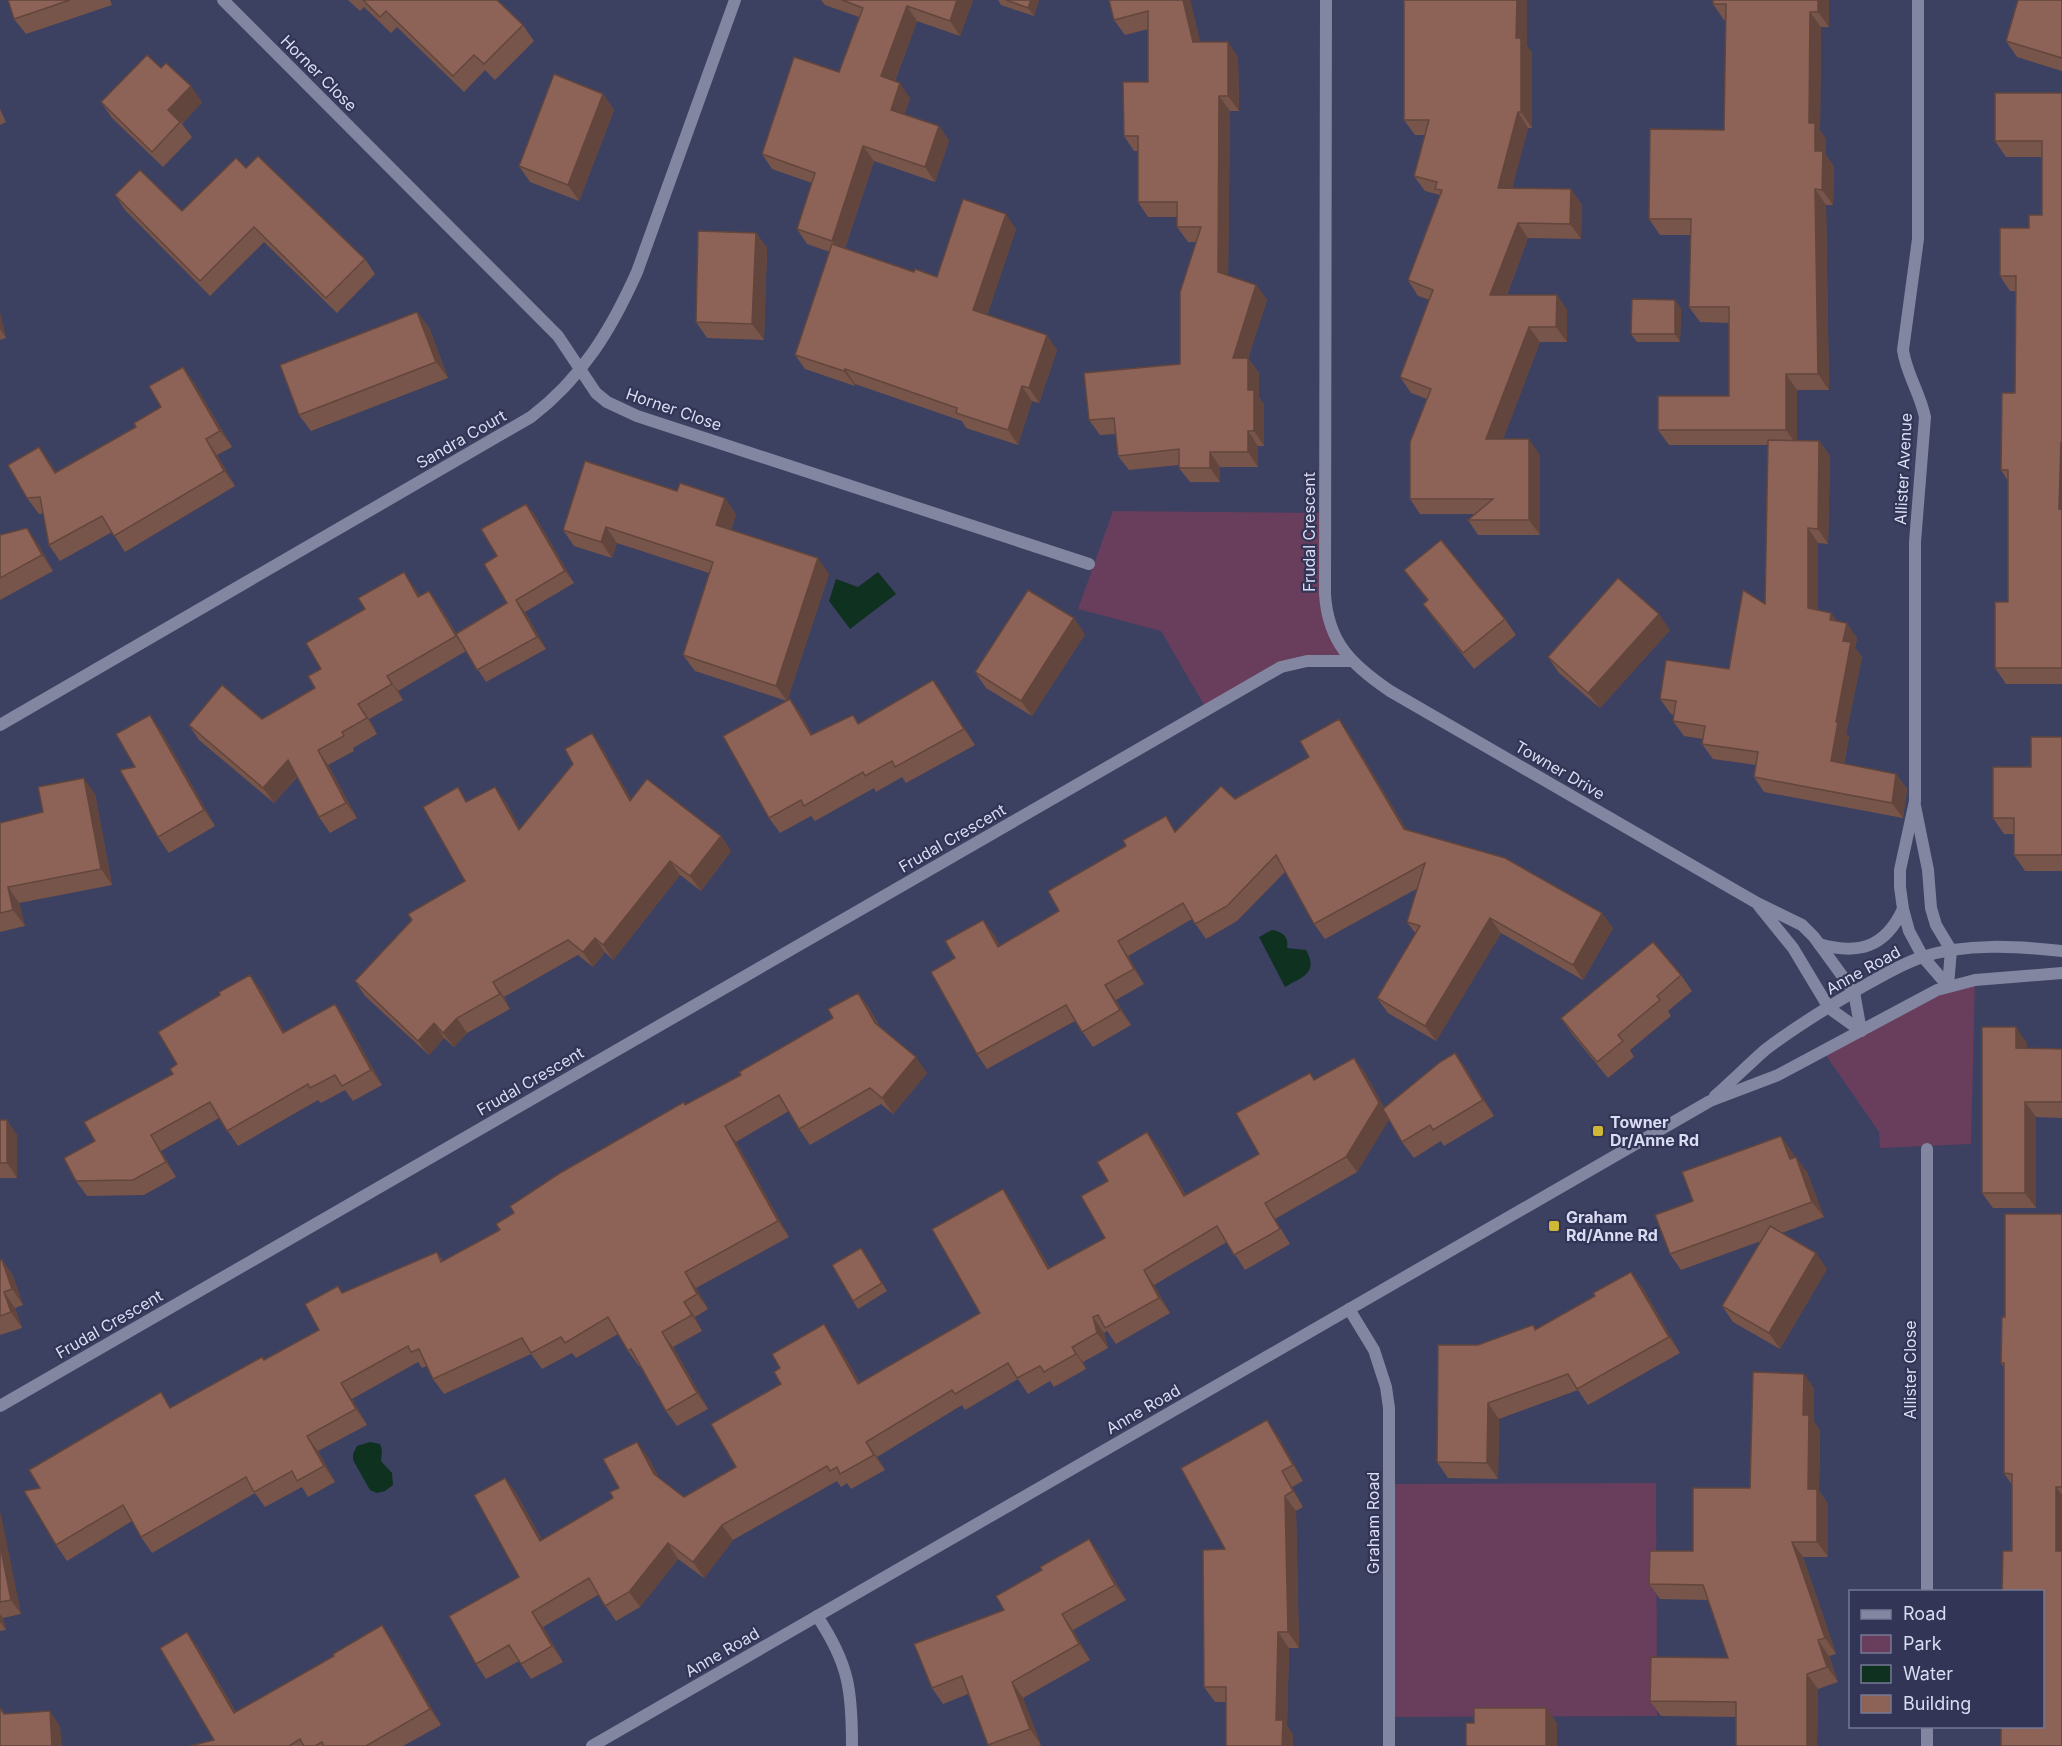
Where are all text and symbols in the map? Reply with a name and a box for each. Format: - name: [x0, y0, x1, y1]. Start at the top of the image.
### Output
- street label: Horner Close: [277, 31, 361, 115]
- street label: Horner Close: [623, 383, 725, 435]
- street label: Sandra Court: [413, 405, 509, 473]
- street label: Allister Avenue: [1890, 412, 1916, 526]
- street label: Frudal Crescent: [1299, 472, 1319, 592]
- street label: Towner Drive: [1511, 736, 1609, 804]
- street label: Frudal Crescent: [895, 799, 1009, 877]
- street label: Anne Road: [1822, 941, 1904, 999]
- street label: Frudal Crescent: [473, 1042, 587, 1120]
- place label: Towner Dr/Anne Rd: [1610, 1112, 1699, 1150]
- marker: Towner Dr/Anne Rd: [1591, 1124, 1605, 1138]
- place label: Graham Rd/Anne Rd: [1566, 1207, 1658, 1245]
- marker: Graham Rd/Anne Rd: [1547, 1219, 1561, 1233]
- street label: Frudal Crescent: [52, 1285, 166, 1363]
- street label: Allister Close: [1900, 1321, 1920, 1419]
- street label: Anne Road: [1102, 1380, 1184, 1438]
- street label: Graham Road: [1363, 1472, 1383, 1574]
- legend: [1849, 1590, 2044, 1728]
- text: Road: [1903, 1603, 1946, 1624]
- street label: Anne Road: [681, 1623, 763, 1681]
- text: Park: [1903, 1633, 1942, 1654]
- text: Water: [1903, 1663, 1953, 1684]
- text: Building: [1903, 1693, 1971, 1714]

